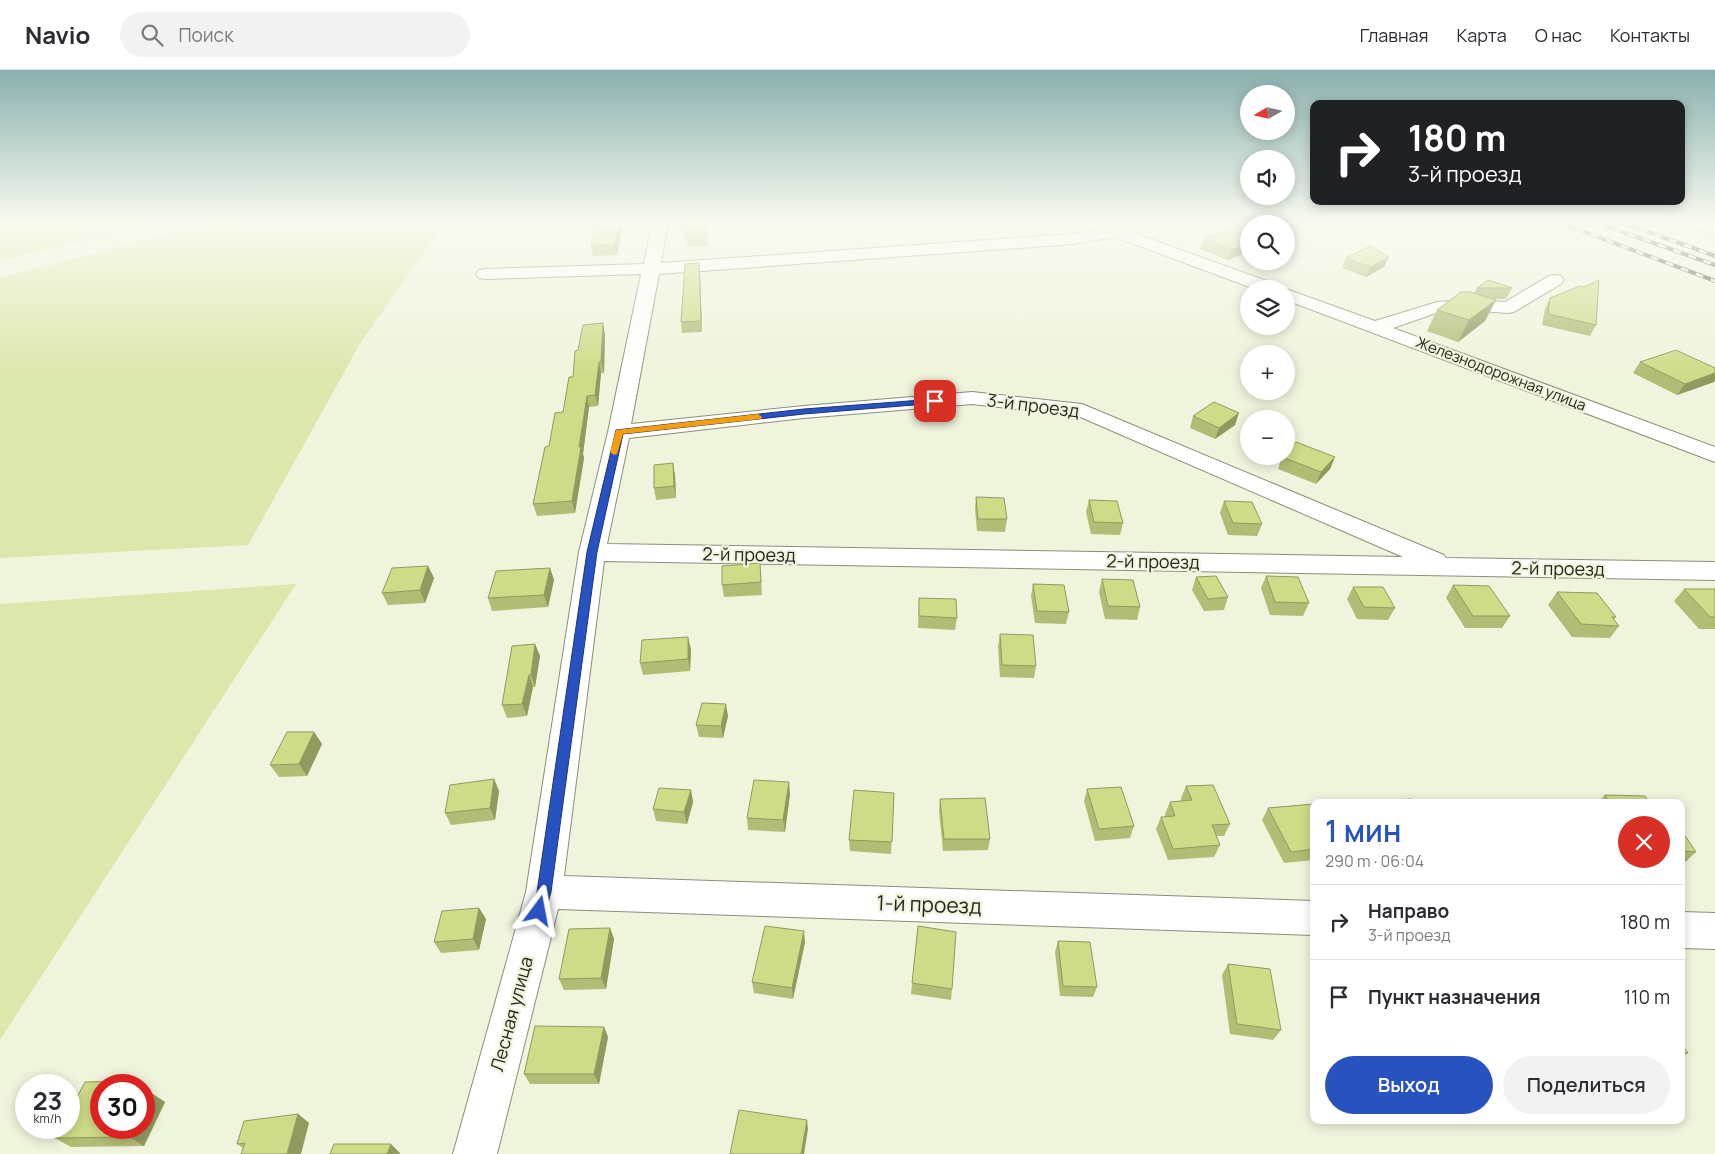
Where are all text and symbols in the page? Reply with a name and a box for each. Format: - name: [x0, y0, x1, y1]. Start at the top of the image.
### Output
- search box: [120, 12, 470, 57]
- text: Navio: [25, 18, 90, 51]
- icon: search: [138, 21, 166, 49]
- text: Поиск: [178, 22, 234, 48]
- text: Главная: [1360, 23, 1429, 47]
- text: Карта: [1457, 23, 1507, 47]
- text: О нас: [1535, 23, 1582, 47]
- text: Контакты: [1610, 23, 1690, 47]
- north arrow: [1240, 85, 1295, 140]
- map controls: [1240, 85, 1295, 465]
- text: 180 m: [1408, 114, 1506, 162]
- icon: right: [1325, 120, 1390, 185]
- button: sound: [1240, 150, 1295, 205]
- text: 3-й проезд: [1408, 159, 1522, 189]
- button: search: [1240, 215, 1295, 270]
- button: layers: [1240, 280, 1295, 335]
- street label: Железнодорожная улица: [1413, 331, 1589, 416]
- button: +: [1240, 345, 1295, 400]
- pin: [914, 380, 956, 422]
- icon: arrive: [921, 387, 949, 415]
- street label: 3-й проезд: [986, 387, 1081, 423]
- button: −: [1240, 410, 1295, 465]
- street label: 2-й проезд: [702, 541, 796, 567]
- street label: 2-й проезд: [1106, 548, 1200, 574]
- street label: 2-й проезд: [1511, 555, 1605, 581]
- text: 1 мин: [1325, 810, 1401, 851]
- button: close: [1618, 816, 1670, 868]
- text: 290 m · 06:04: [1325, 850, 1424, 872]
- position arrow: [512, 884, 564, 936]
- street label: 1-й проезд: [876, 888, 982, 920]
- text: Направо: [1368, 898, 1449, 924]
- icon: right: [1325, 908, 1353, 936]
- text: 180 m: [1620, 909, 1670, 935]
- text: 3-й проезд: [1368, 924, 1451, 946]
- street label: Лесная улица: [484, 954, 538, 1074]
- icon: arrive: [1325, 983, 1353, 1011]
- text: Пункт назначения: [1368, 984, 1541, 1010]
- text: 110 m: [1624, 984, 1670, 1010]
- button: Выход: [1325, 1056, 1493, 1114]
- button: Поделиться: [1503, 1056, 1670, 1114]
- speed limit sign: 30: [90, 1074, 155, 1139]
- text: 23: [33, 1083, 62, 1118]
- text: km/h: [34, 1110, 61, 1127]

